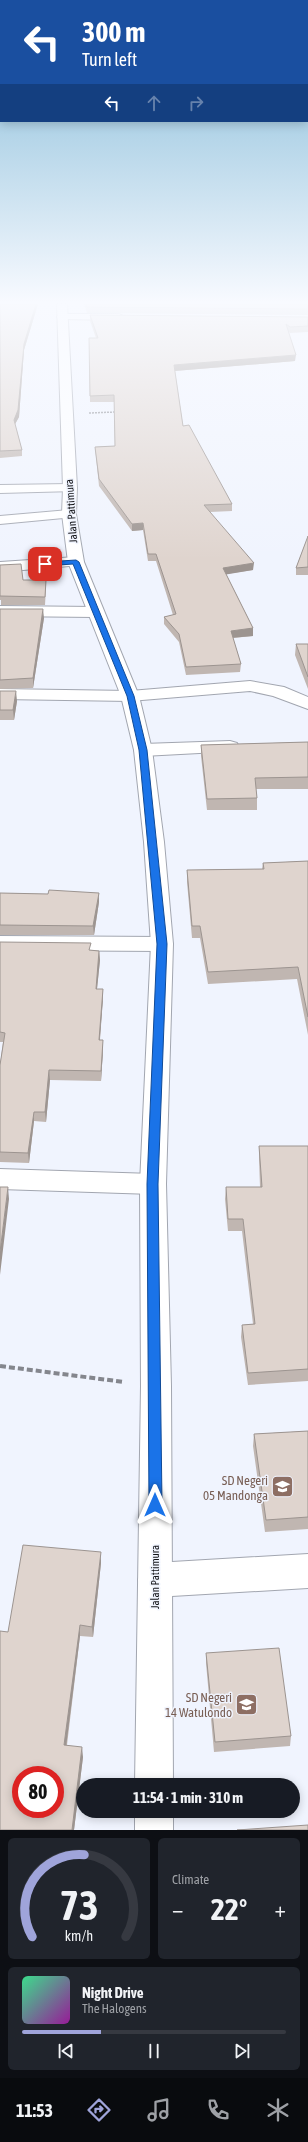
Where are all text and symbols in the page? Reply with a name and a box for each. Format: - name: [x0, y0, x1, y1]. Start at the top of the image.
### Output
- icon: left: [16, 16, 68, 68]
- text: 300 m: [82, 16, 145, 48]
- text: Turn left: [82, 49, 137, 70]
- icon: left: [101, 92, 123, 114]
- icon: ahead: [143, 92, 165, 114]
- icon: right: [185, 92, 207, 114]
- street label: Jalan Pattimura: [63, 479, 79, 543]
- pin: [28, 547, 62, 581]
- icon: arrive: [34, 553, 56, 575]
- place label: SD Negeri 05 Mandonga: [203, 1473, 268, 1503]
- school or university icon: SD Negeri 05 Mandonga: [270, 1474, 296, 1500]
- position arrow: [134, 1484, 176, 1526]
- street label: Jalan Pattimura: [149, 1545, 161, 1609]
- place label: SD Negeri 14 Watulondo: [165, 1690, 232, 1720]
- school or university icon: SD Negeri 14 Watulondo: [234, 1691, 260, 1717]
- speed limit sign: 80: [12, 1766, 64, 1818]
- text: 11:54 · 1 min · 310 m: [133, 1789, 243, 1806]
- text: Climate: [172, 1872, 209, 1887]
- text: 73: [59, 1880, 99, 1928]
- text: 22°: [211, 1892, 247, 1926]
- text: −: [172, 1896, 183, 1922]
- text: +: [275, 1896, 286, 1922]
- text: km/h: [65, 1927, 93, 1943]
- text: Night Drive: [82, 1984, 144, 2001]
- text: The Halogens: [82, 2001, 147, 2016]
- icon: previous: [55, 2040, 77, 2062]
- icon: pause: [143, 2040, 165, 2062]
- icon: next: [231, 2040, 253, 2062]
- icon: directions: [85, 2096, 113, 2124]
- icon: music: [145, 2096, 173, 2124]
- icon: phone: [204, 2096, 232, 2124]
- icon: climate: [264, 2096, 292, 2124]
- text: 11:53: [16, 2100, 53, 2121]

